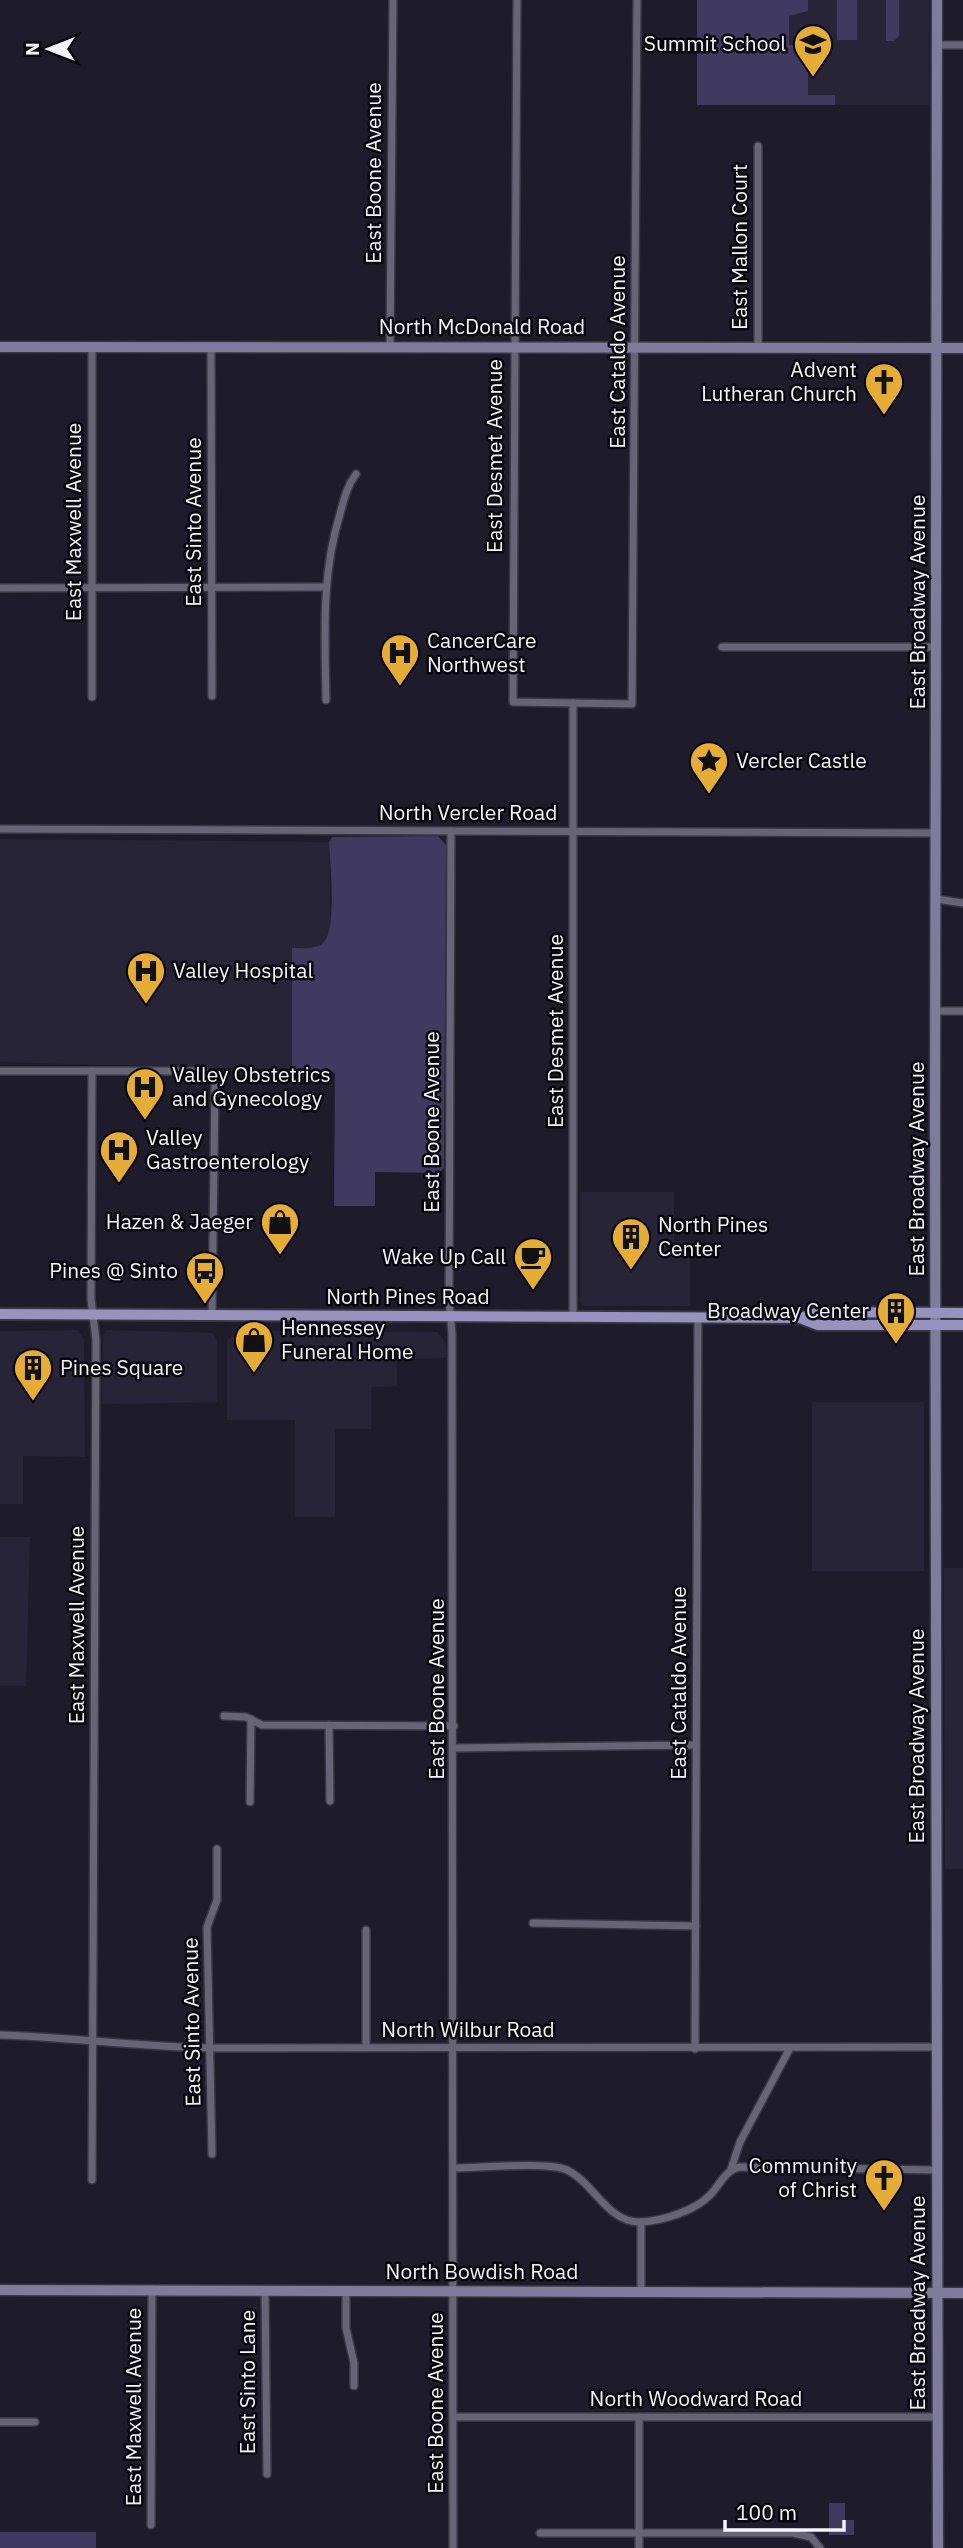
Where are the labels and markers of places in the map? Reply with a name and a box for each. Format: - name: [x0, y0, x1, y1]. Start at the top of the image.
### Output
- school or university icon: Summit School: [792, 23, 834, 78]
- place label: Summit School: [644, 29, 786, 57]
- place label: Advent Lutheran Church: [701, 355, 857, 407]
- church icon: Advent Lutheran Church: [863, 361, 905, 416]
- place label: CancerCare Northwest: [427, 626, 536, 678]
- hospital icon: CancerCare Northwest: [379, 632, 421, 687]
- place icon: Vercler Castle: [688, 740, 730, 795]
- place label: Vercler Castle: [736, 746, 867, 774]
- hospital icon: Valley Hospital: [125, 950, 167, 1005]
- place label: Valley Hospital: [173, 956, 313, 984]
- place label: Valley Obstetrics and Gynecology: [172, 1060, 331, 1112]
- hospital icon: Valley Obstetrics and Gynecology: [124, 1066, 166, 1121]
- place label: Valley Gastroenterology: [146, 1123, 310, 1175]
- hospital icon: Valley Gastroenterology: [98, 1129, 140, 1184]
- shop icon: Hazen & Jaeger: [259, 1201, 301, 1256]
- place label: Hazen & Jaeger: [106, 1207, 253, 1235]
- place label: North Pines Center: [658, 1210, 768, 1262]
- building icon: North Pines Center: [610, 1216, 652, 1271]
- cafe icon: Wake Up Call: [512, 1236, 554, 1291]
- place label: Wake Up Call: [382, 1242, 506, 1270]
- bus stop icon: Pines @ Sinto: [184, 1250, 226, 1305]
- place label: Pines @ Sinto: [49, 1256, 178, 1284]
- building icon: Broadway Center: [875, 1290, 917, 1345]
- place label: Broadway Center: [707, 1296, 869, 1324]
- place label: Hennessey Funeral Home: [281, 1313, 414, 1365]
- shop icon: Hennessey Funeral Home: [233, 1319, 275, 1374]
- building icon: Pines Square: [12, 1347, 54, 1402]
- place label: Pines Square: [60, 1353, 183, 1381]
- place label: Community of Christ: [749, 2151, 858, 2203]
- church icon: Community of Christ: [863, 2157, 905, 2212]

